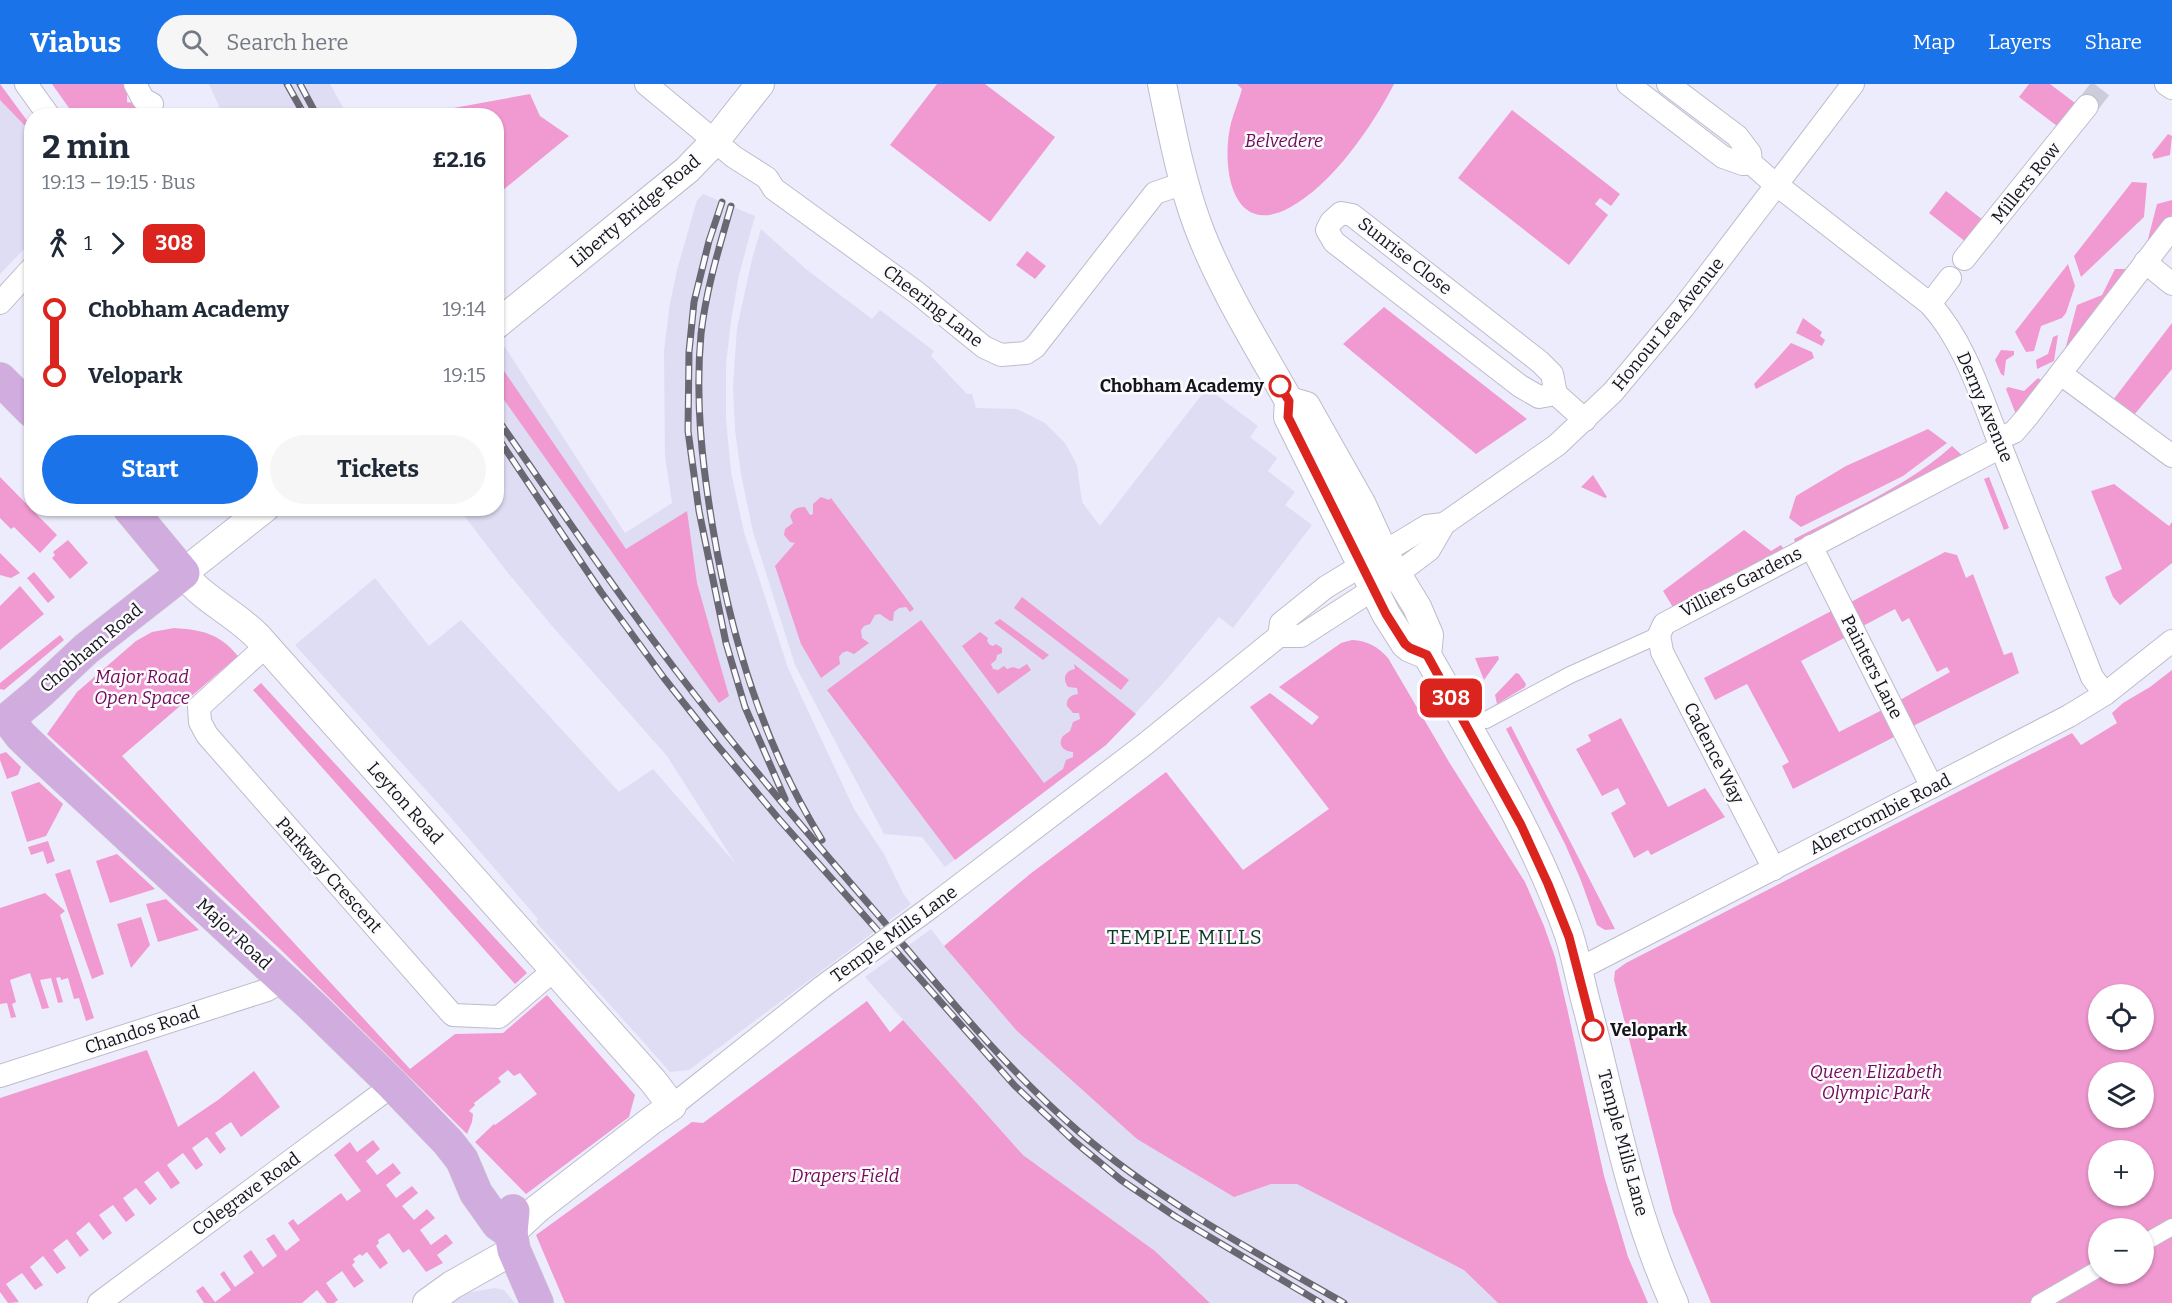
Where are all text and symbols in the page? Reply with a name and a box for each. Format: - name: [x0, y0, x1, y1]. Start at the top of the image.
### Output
- search box: [157, 15, 577, 69]
- text: Viabus: [30, 26, 121, 59]
- icon: search: [178, 26, 211, 59]
- text: Search here: [226, 29, 348, 56]
- text: Map: [1913, 29, 1955, 55]
- text: Layers: [1988, 29, 2052, 55]
- text: Share: [2085, 29, 2142, 55]
- text: 2 min: [42, 127, 130, 167]
- park label: Belvedere: [1245, 130, 1323, 152]
- street label: Millers Row: [1987, 138, 2066, 228]
- text: £2.16: [432, 146, 486, 173]
- street label: Liberty Bridge Road: [565, 150, 705, 272]
- text: 19:13 – 19:15 · Bus: [42, 170, 196, 194]
- street label: Sunrise Close: [1354, 212, 1456, 300]
- icon: walk: [42, 227, 75, 260]
- icon: forward: [101, 227, 134, 260]
- text: 308: [155, 230, 193, 256]
- text: 1: [84, 231, 92, 255]
- street label: Honour Lea Avenue: [1607, 253, 1729, 395]
- street label: Cheering Lane: [879, 260, 987, 352]
- text: Chobham Academy: [88, 296, 289, 323]
- text: 19:14: [442, 297, 486, 321]
- street label: Derny Avenue: [1952, 349, 2018, 465]
- text: Velopark: [88, 362, 182, 389]
- text: 19:15: [443, 363, 486, 387]
- place label: Chobham Academy: [1100, 375, 1265, 397]
- marker: Chobham Academy: [1269, 375, 1291, 397]
- button: Start: [42, 435, 258, 504]
- button: Tickets: [270, 435, 486, 504]
- street label: Villiers Gardens: [1677, 542, 1805, 622]
- street label: Chobham Road: [35, 598, 147, 697]
- street label: Painters Lane: [1836, 611, 1908, 723]
- park label: Major Road Open Space: [94, 666, 190, 709]
- line badge: 308: [1416, 678, 1486, 718]
- text: 308: [1432, 685, 1470, 711]
- street label: Cadence Way: [1679, 699, 1749, 808]
- street label: Leyton Road: [362, 757, 448, 849]
- street label: Abercrombie Road: [1806, 769, 1955, 859]
- street label: Parkway Crescent: [271, 813, 387, 938]
- street label: Temple Mills Lane: [827, 881, 961, 987]
- street label: Major Road: [192, 894, 276, 975]
- district label: TEMPLE MILLS: [1107, 925, 1263, 949]
- map controls: [2088, 984, 2154, 1284]
- button: locate: [2088, 984, 2154, 1050]
- street label: Chandos Road: [82, 1001, 202, 1059]
- marker: Velopark: [1582, 1019, 1604, 1041]
- place label: Velopark: [1610, 1019, 1688, 1041]
- park label: Queen Elizabeth Olympic Park: [1810, 1061, 1942, 1104]
- button: layers: [2088, 1062, 2154, 1128]
- street label: Temple Mills Lane: [1593, 1067, 1653, 1219]
- button: +: [2088, 1140, 2154, 1206]
- street label: Colegrave Road: [188, 1147, 305, 1241]
- park label: Drapers Field: [791, 1165, 900, 1187]
- button: −: [2088, 1218, 2154, 1284]

